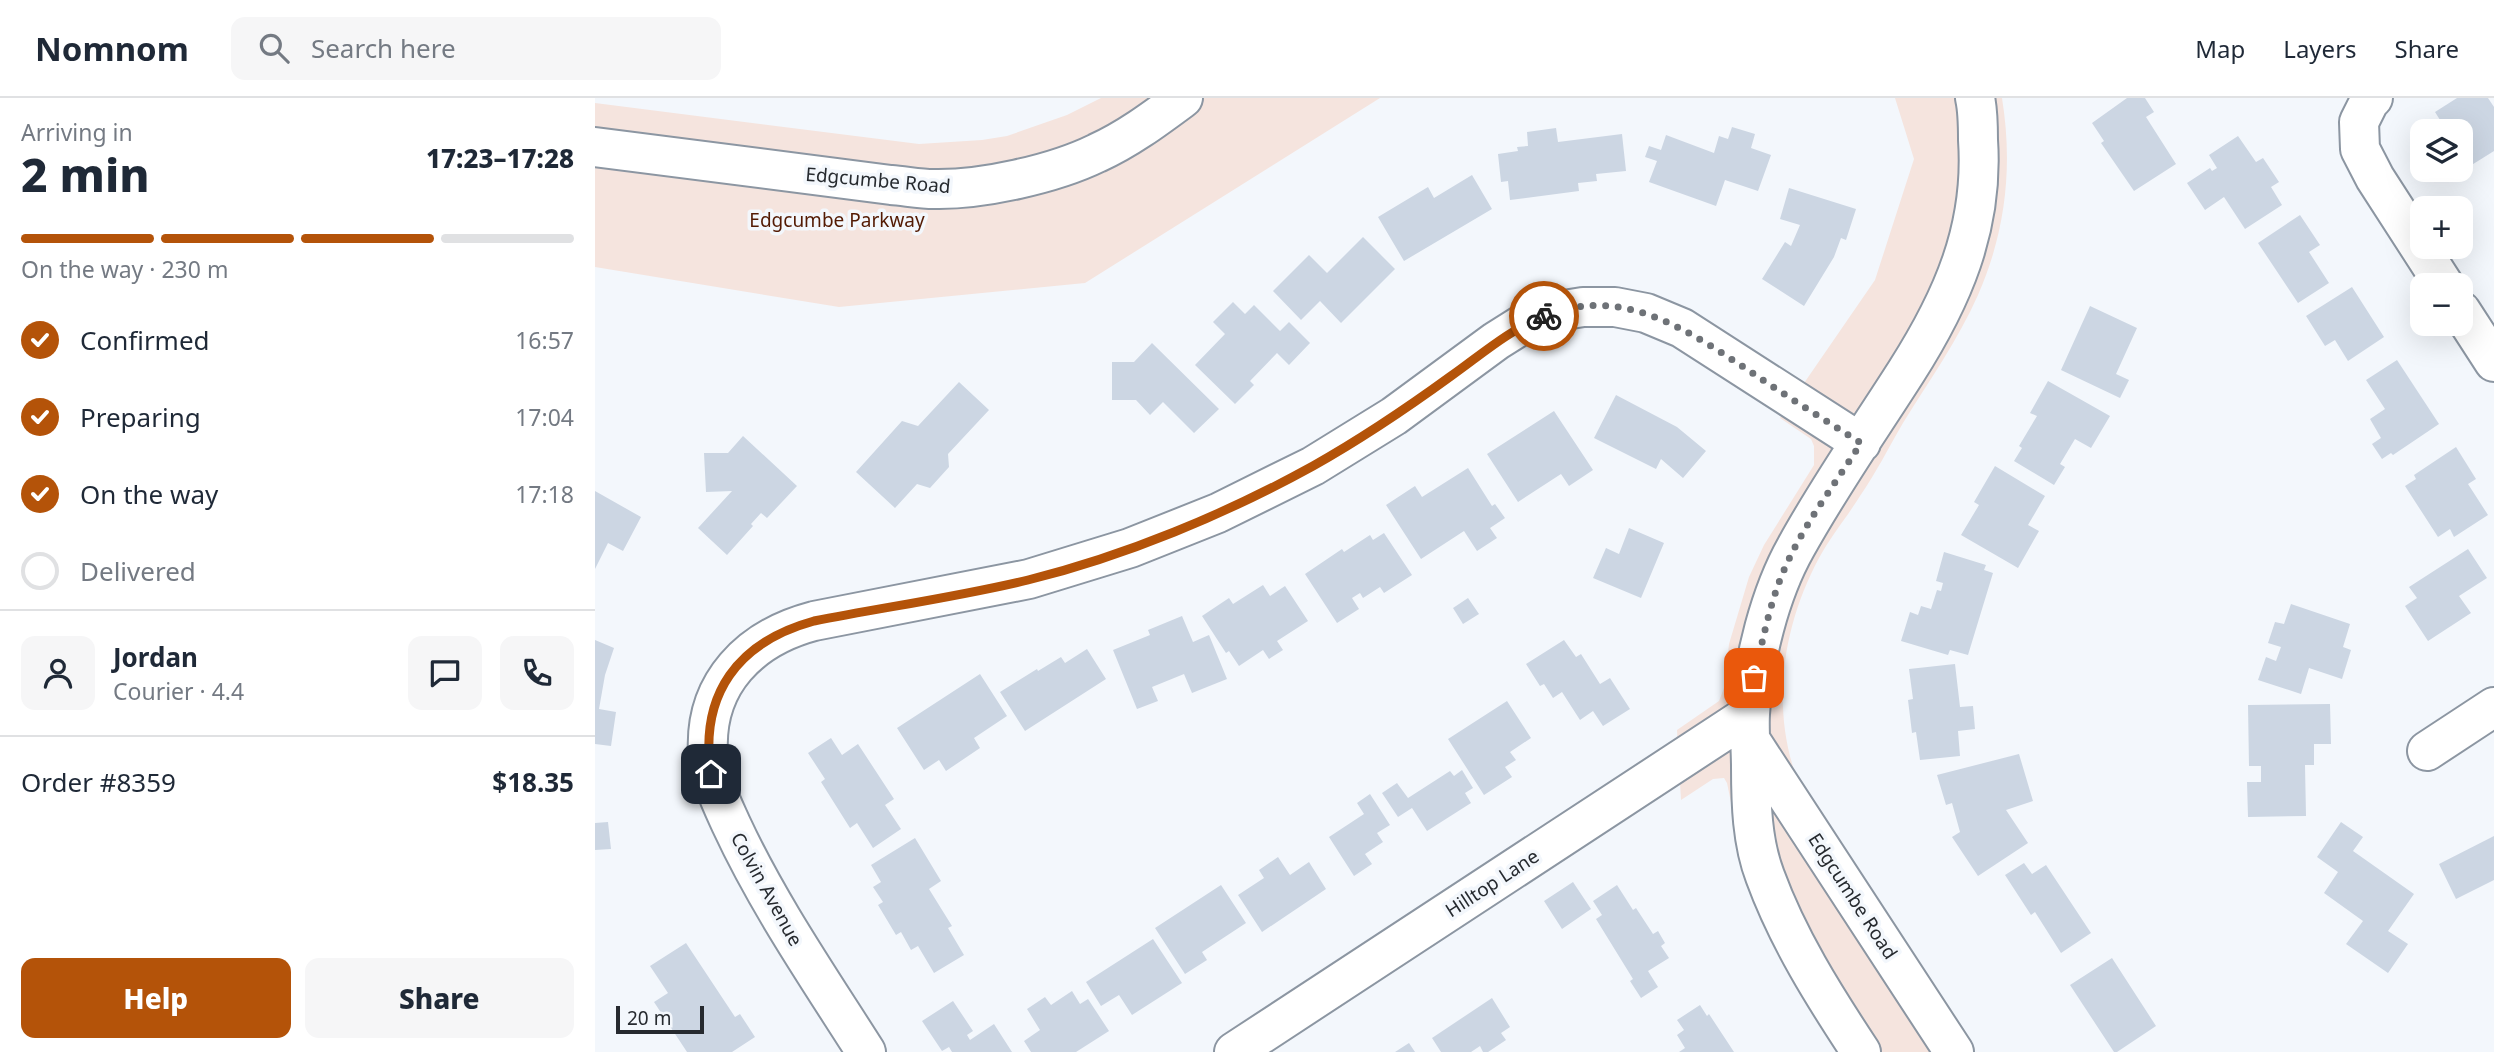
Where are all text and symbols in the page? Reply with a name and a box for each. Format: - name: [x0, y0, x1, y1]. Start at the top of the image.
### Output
- search box: [231, 17, 721, 80]
- text: Nomnom: [35, 26, 189, 71]
- icon: search: [255, 29, 293, 67]
- text: Search here: [311, 30, 456, 66]
- text: Map: [2195, 32, 2245, 65]
- text: Layers: [2283, 32, 2357, 65]
- text: Share: [2395, 32, 2459, 65]
- text: Arriving in: [21, 116, 133, 148]
- map controls: [2410, 119, 2473, 336]
- button: layers: [2410, 119, 2473, 182]
- text: 17:23–17:28: [426, 140, 574, 176]
- text: 2 min: [21, 143, 150, 205]
- street label: Edgcumbe Road: [804, 161, 952, 199]
- button: +: [2410, 196, 2473, 259]
- park label: Edgcumbe Parkway: [749, 207, 925, 233]
- text: On the way · 230 m: [21, 253, 228, 285]
- button: −: [2410, 273, 2473, 336]
- courier: [1509, 281, 1579, 351]
- icon: bike: [1525, 297, 1563, 335]
- icon: check: [21, 321, 59, 359]
- text: Confirmed: [80, 322, 210, 358]
- text: 16:57: [515, 324, 574, 356]
- icon: check: [21, 398, 59, 436]
- text: Preparing: [80, 399, 201, 435]
- text: 17:04: [515, 401, 574, 433]
- icon: check: [21, 475, 59, 513]
- text: On the way: [80, 476, 218, 512]
- text: 17:18: [515, 478, 574, 510]
- text: Delivered: [80, 553, 196, 589]
- button: person: [21, 636, 95, 710]
- button: chat: [408, 636, 482, 710]
- button: phone: [500, 636, 574, 710]
- text: Jordan: [113, 639, 198, 675]
- pin: [1724, 648, 1784, 708]
- icon: bag: [1735, 659, 1773, 697]
- text: Courier · 4.4: [113, 675, 244, 707]
- pin: [681, 744, 741, 804]
- icon: home: [692, 755, 730, 793]
- text: Order #8359: [21, 764, 176, 800]
- text: $18.35: [492, 764, 574, 800]
- street label: Colvin Avenue: [725, 827, 809, 951]
- street label: Edgcumbe Road: [1802, 828, 1904, 964]
- street label: Hilltop Lane: [1440, 843, 1544, 923]
- button: Help: [21, 958, 291, 1038]
- button: Share: [305, 958, 574, 1038]
- scale bar: [616, 1003, 703, 1035]
- text: 20 m: [627, 1005, 671, 1031]

